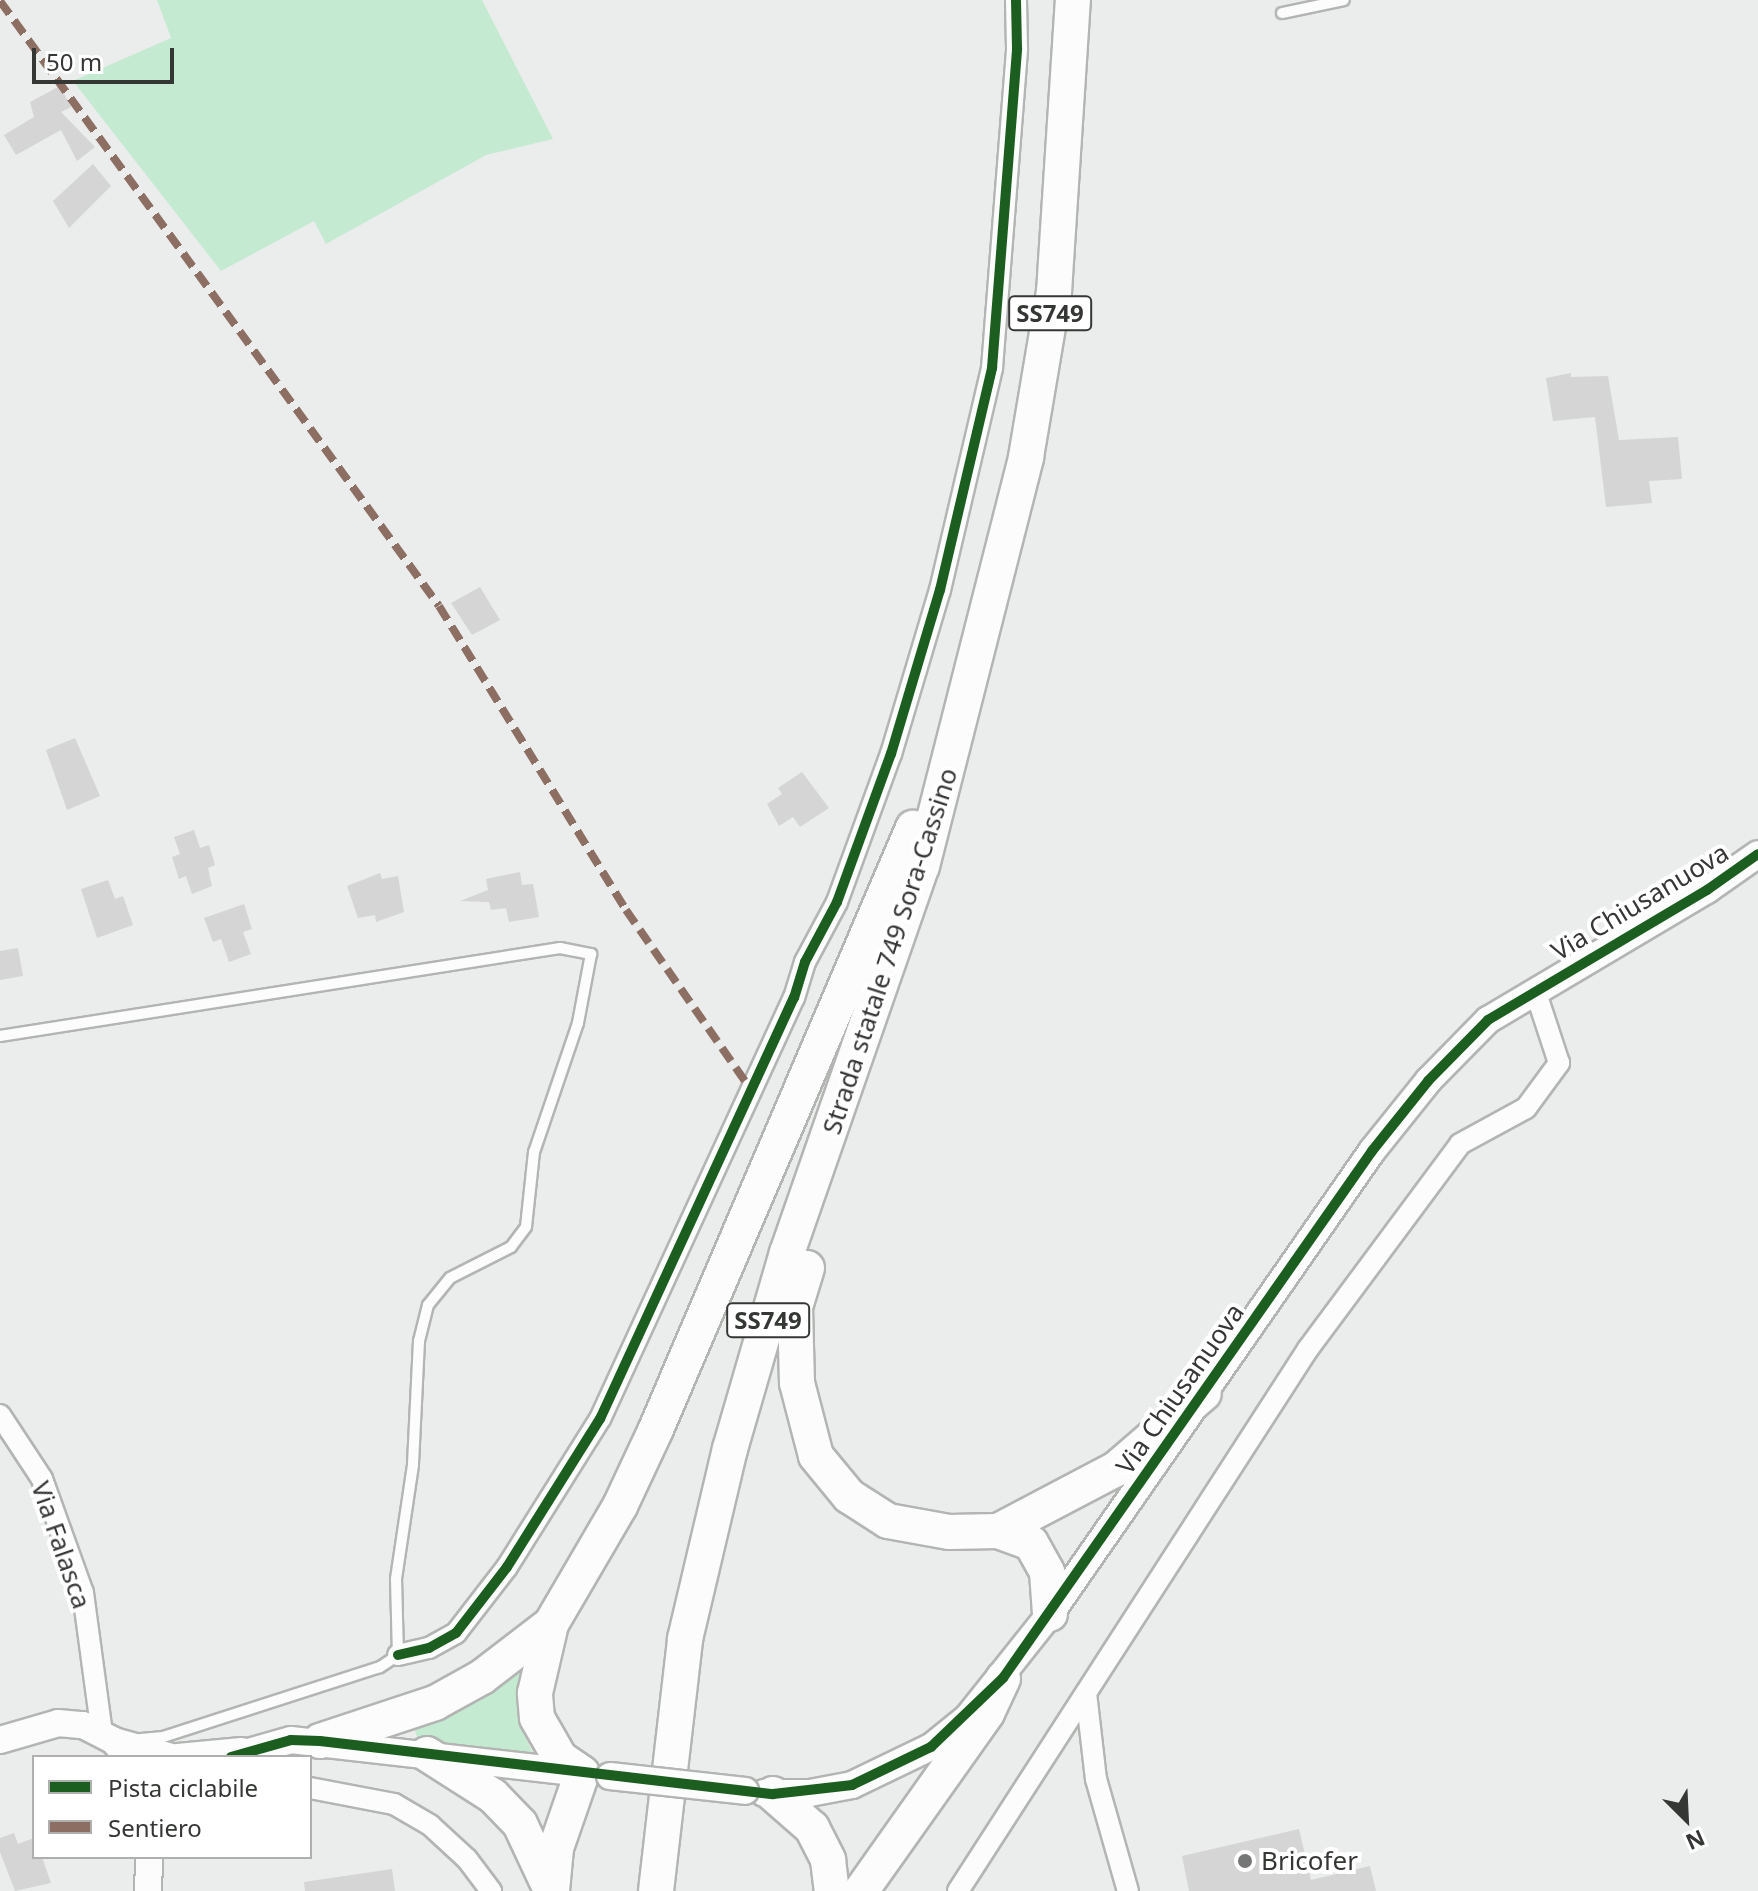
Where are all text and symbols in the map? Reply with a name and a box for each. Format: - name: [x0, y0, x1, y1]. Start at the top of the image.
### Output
- scale bar: [36, 32, 178, 82]
- text: 50 m: [46, 45, 102, 78]
- road number: SS749: [1008, 293, 1092, 333]
- street label: Strada statale 749 Sora-Cassino: [816, 764, 964, 1138]
- street label: Via Chiusanuova: [1546, 837, 1734, 967]
- street label: Via Chiusanuova: [1110, 1298, 1250, 1480]
- road number: SS749: [726, 1300, 810, 1340]
- street label: Via Falasca: [25, 1477, 97, 1613]
- legend: [32, 1755, 312, 1859]
- text: Pista ciclabile: [108, 1771, 258, 1804]
- north arrow: [1646, 1779, 1726, 1859]
- text: Sentiero: [108, 1811, 202, 1844]
- text: N: [1681, 1824, 1710, 1858]
- place label: Bricofer: [1261, 1845, 1358, 1877]
- marker: Bricofer: [1236, 1852, 1254, 1870]

